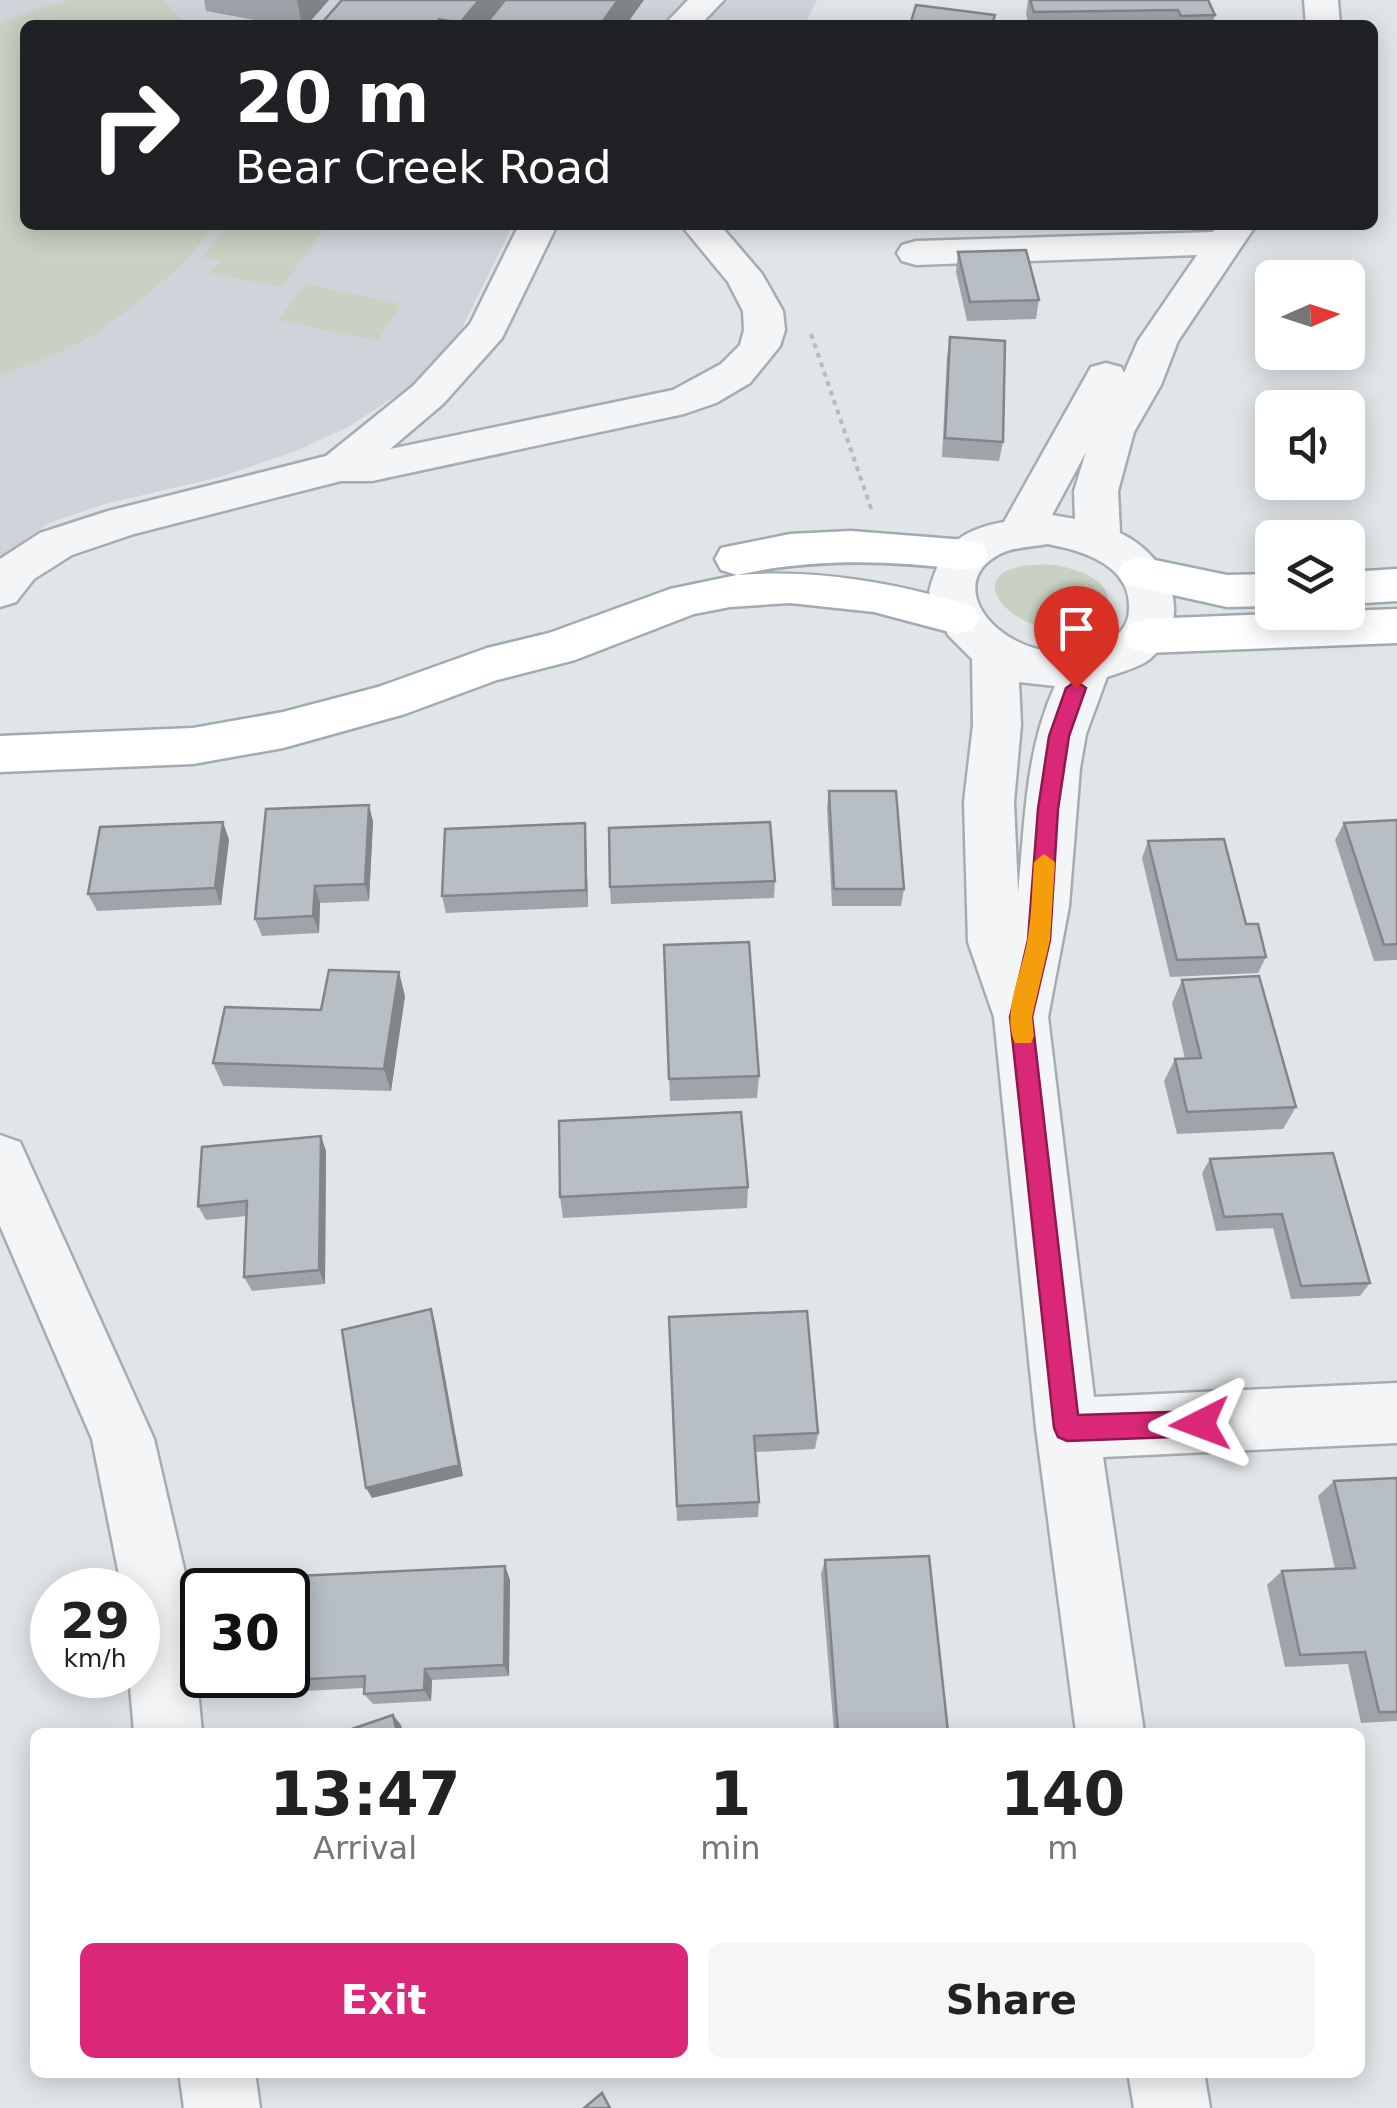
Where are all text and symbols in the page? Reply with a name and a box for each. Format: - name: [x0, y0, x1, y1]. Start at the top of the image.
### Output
- text: 20 m: [235, 57, 430, 139]
- icon: right: [70, 60, 200, 190]
- text: Bear Creek Road: [235, 141, 612, 194]
- north arrow: [1255, 260, 1365, 370]
- map controls: [1255, 260, 1365, 630]
- button: sound: [1255, 390, 1365, 500]
- button: layers: [1255, 520, 1365, 630]
- pin: [1034, 586, 1119, 689]
- icon: arrive: [1049, 601, 1104, 656]
- position arrow: [1148, 1372, 1252, 1476]
- speed limit sign: 30: [180, 1568, 310, 1698]
- text: 29: [60, 1592, 130, 1650]
- text: km/h: [63, 1644, 127, 1673]
- text: 13:47: [270, 1759, 461, 1829]
- text: 1: [709, 1759, 751, 1829]
- text: 140: [1000, 1759, 1125, 1829]
- text: Arrival: [313, 1829, 417, 1867]
- text: min: [700, 1829, 761, 1867]
- text: m: [1047, 1829, 1078, 1867]
- button: Exit: [80, 1943, 688, 2058]
- button: Share: [708, 1943, 1315, 2058]

